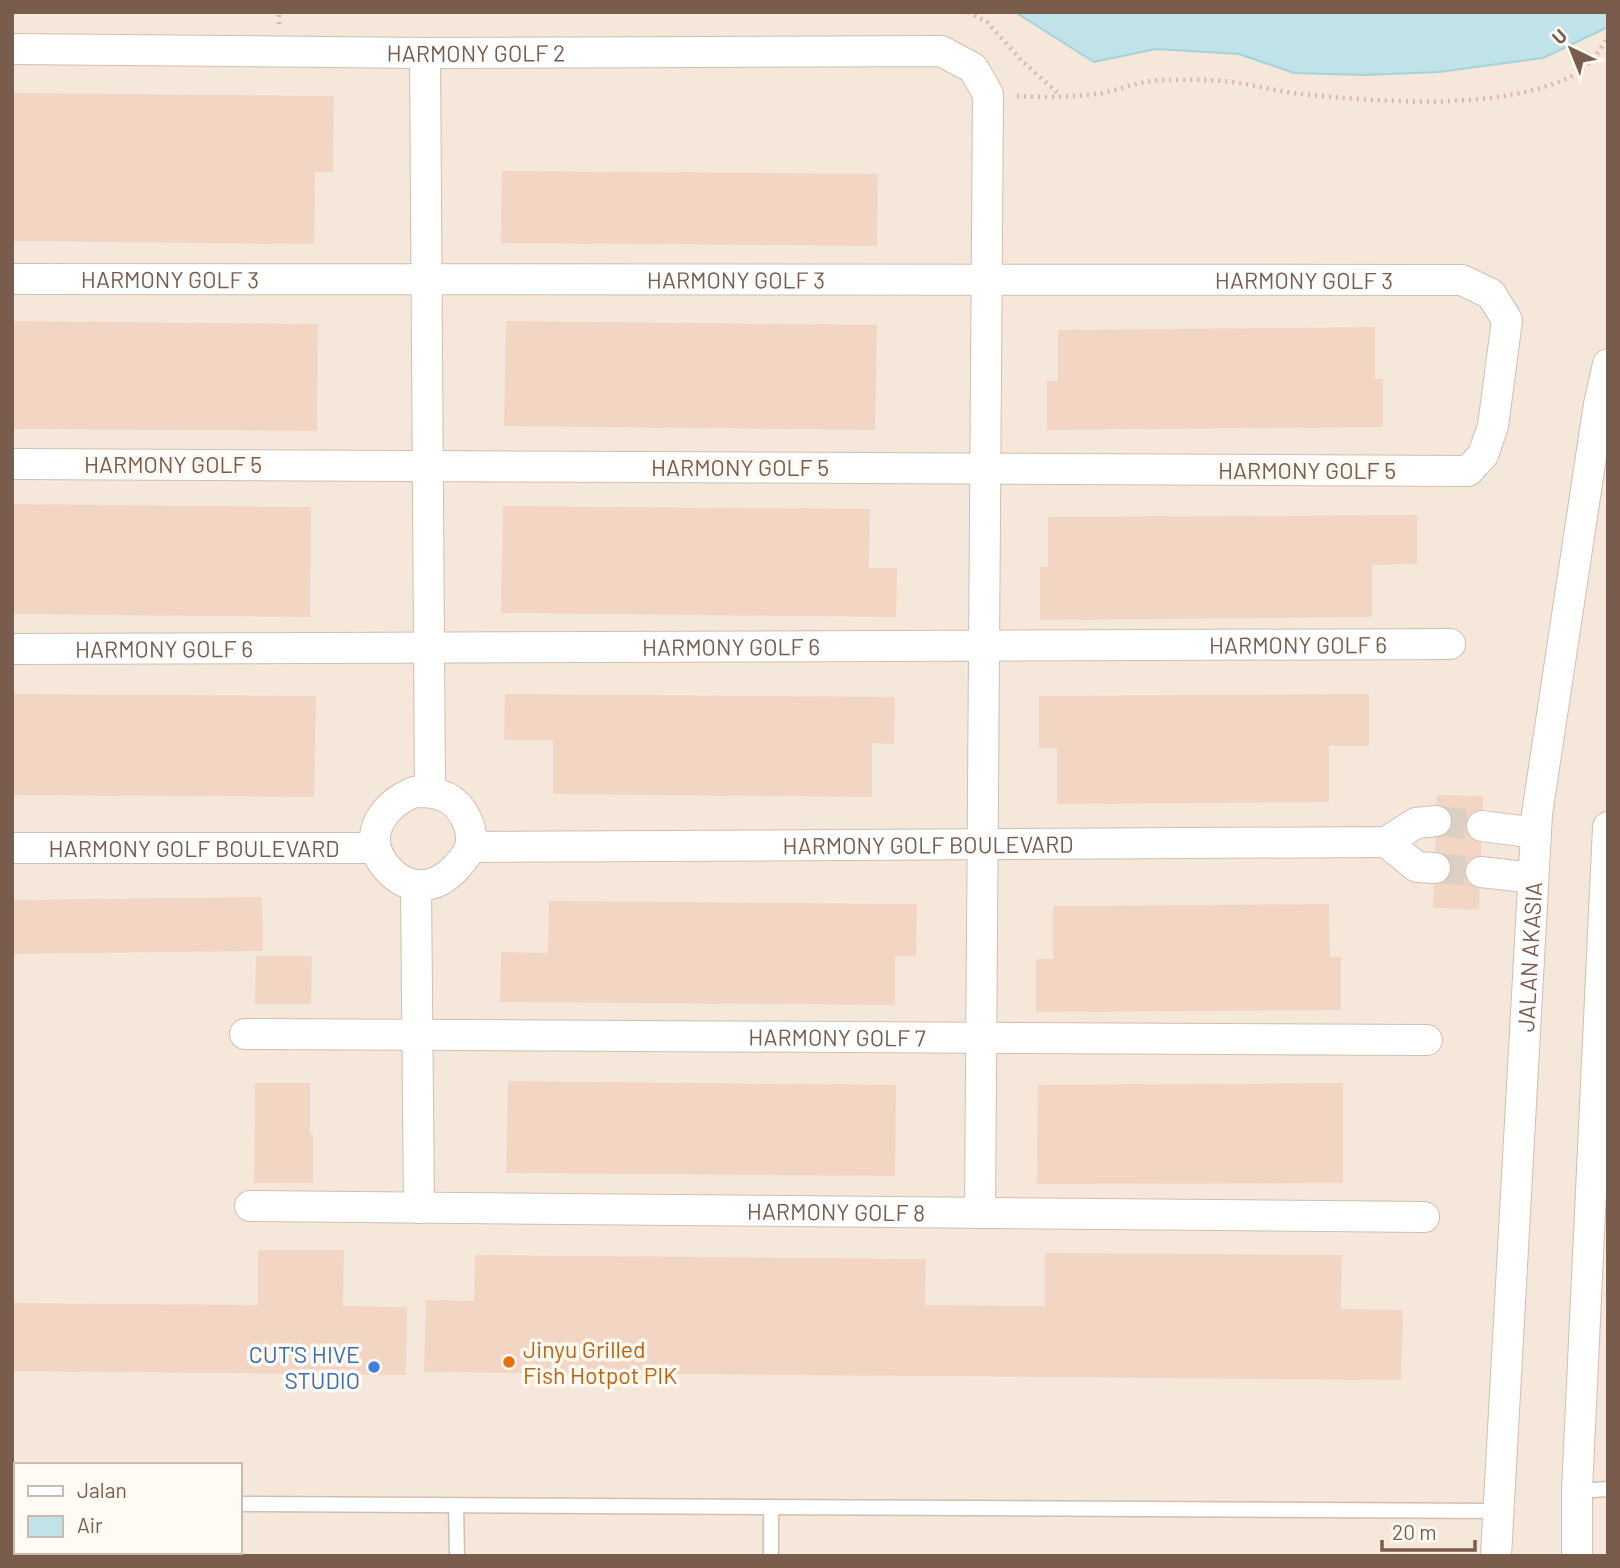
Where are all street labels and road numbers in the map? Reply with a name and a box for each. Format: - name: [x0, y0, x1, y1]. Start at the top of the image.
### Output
- street label: HARMONY GOLF 2: [386, 38, 565, 67]
- street label: HARMONY GOLF 3: [81, 265, 259, 293]
- street label: HARMONY GOLF 3: [647, 265, 825, 294]
- street label: HARMONY GOLF 3: [1215, 266, 1393, 294]
- street label: HARMONY GOLF 5: [84, 450, 262, 478]
- street label: HARMONY GOLF 5: [651, 453, 829, 481]
- street label: HARMONY GOLF 5: [1218, 456, 1396, 484]
- street label: HARMONY GOLF 6: [1209, 630, 1387, 659]
- street label: HARMONY GOLF 6: [642, 632, 820, 661]
- street label: HARMONY GOLF 6: [75, 634, 253, 663]
- street label: HARMONY GOLF BOULEVARD: [782, 830, 1074, 859]
- street label: HARMONY GOLF BOULEVARD: [48, 834, 340, 862]
- street label: JALAN AKASIA: [1511, 881, 1547, 1033]
- street label: HARMONY GOLF 7: [748, 1023, 926, 1051]
- street label: HARMONY GOLF 8: [747, 1197, 925, 1226]

